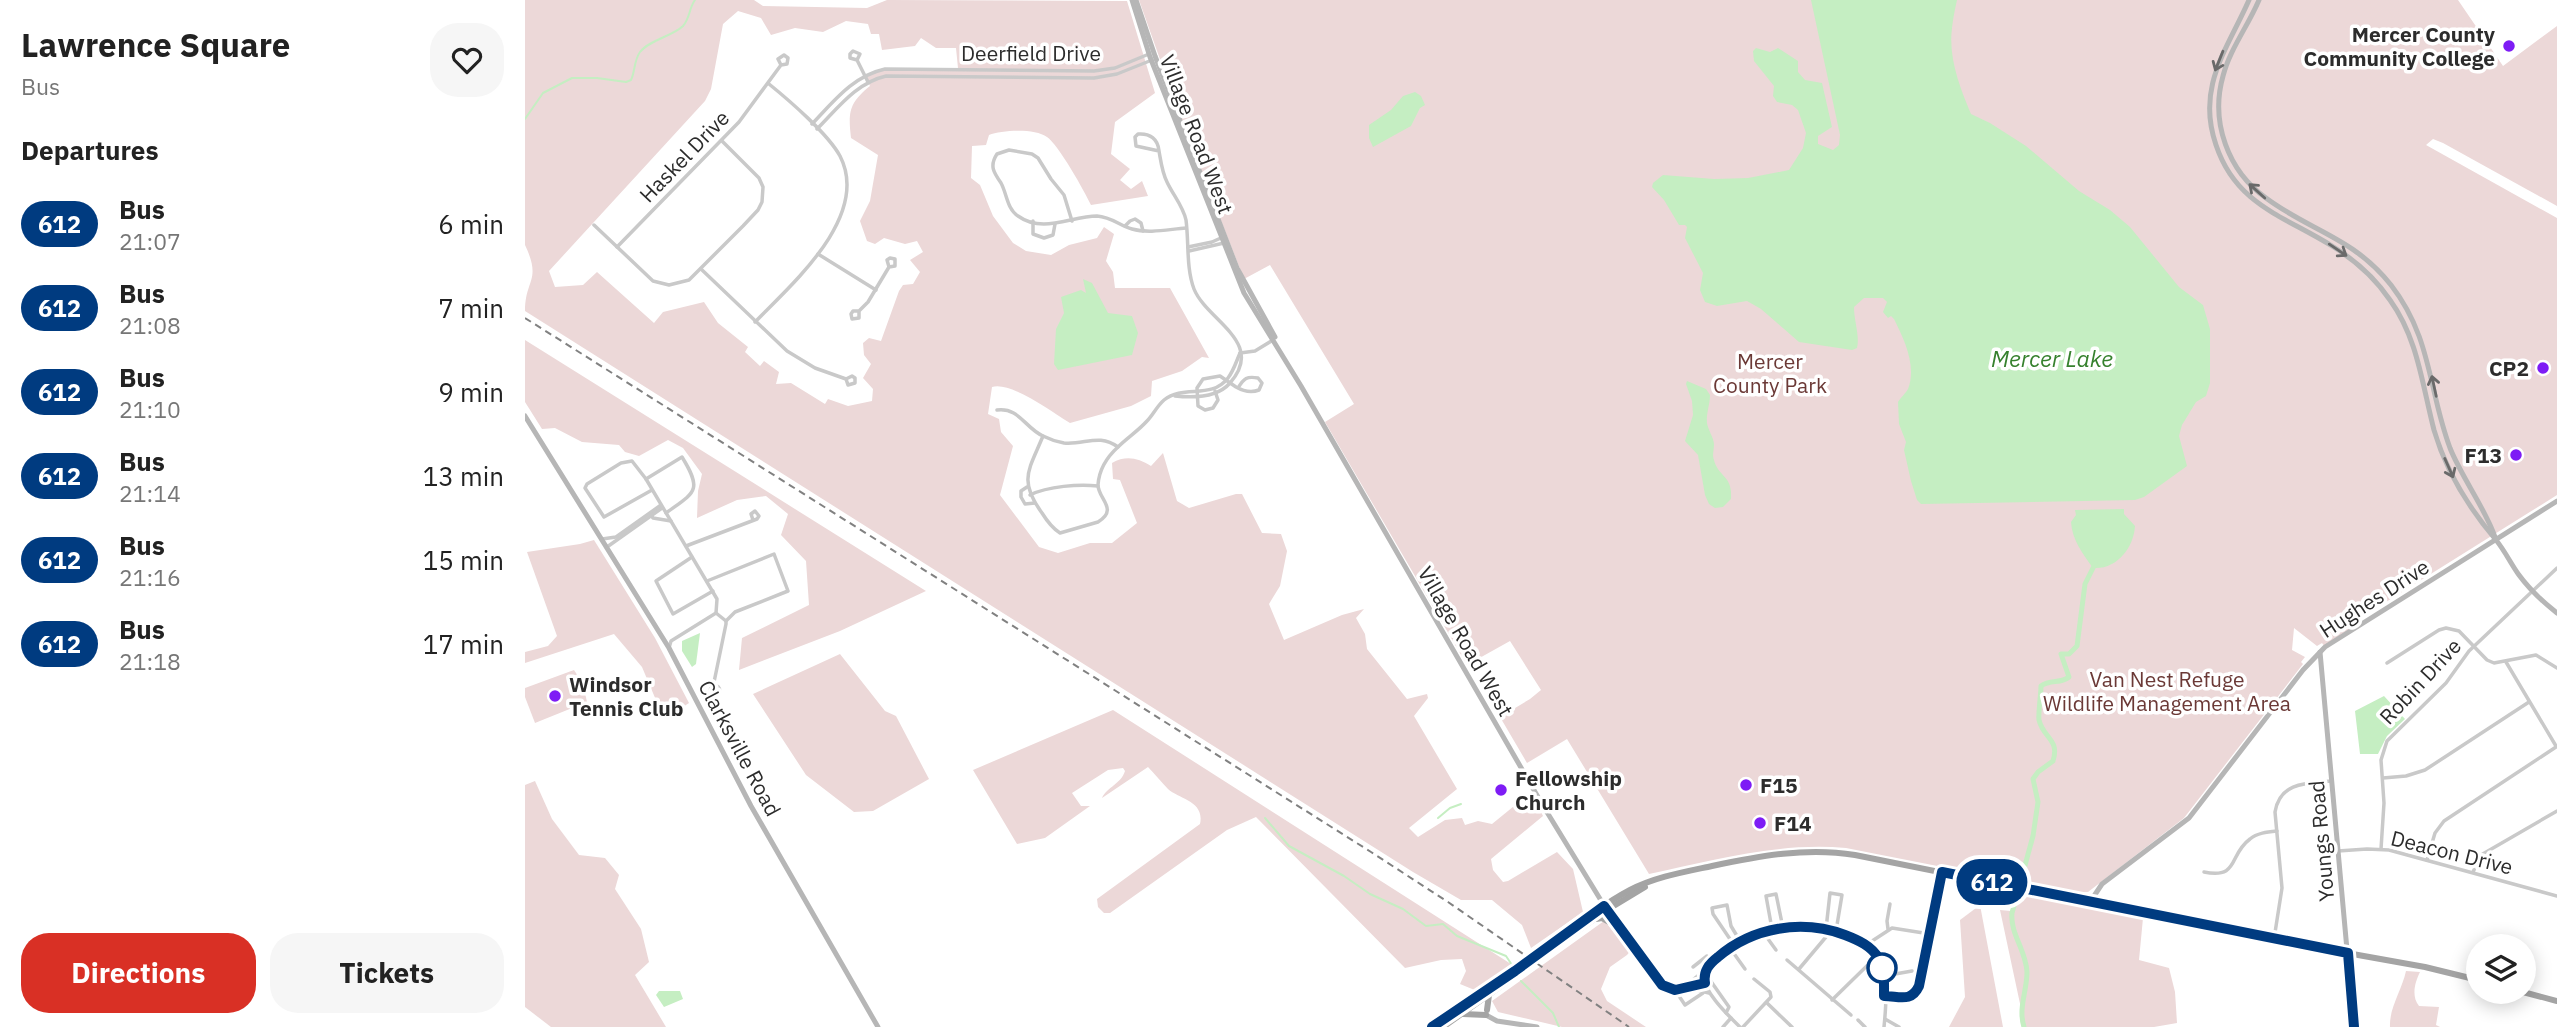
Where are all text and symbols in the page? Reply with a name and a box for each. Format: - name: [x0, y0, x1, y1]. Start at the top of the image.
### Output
- place label: Mercer County Community College: [2304, 20, 2496, 72]
- text: Lawrence Square: [21, 23, 290, 66]
- button: heart: [430, 23, 504, 97]
- marker: Mercer County Community College: [2501, 38, 2517, 54]
- street label: Deerfield Drive: [961, 39, 1101, 67]
- street label: Village Road West: [1154, 50, 1240, 218]
- one-way arrow: [2211, 50, 2224, 72]
- text: Bus: [21, 71, 60, 101]
- street label: Haskel Drive: [633, 104, 735, 208]
- text: Departures: [21, 133, 159, 167]
- one-way arrow: [2249, 182, 2266, 199]
- text: Bus: [119, 192, 165, 226]
- text: 6 min: [438, 207, 504, 241]
- text: 612: [38, 208, 81, 240]
- text: 21:07: [119, 226, 181, 256]
- one-way arrow: [2328, 243, 2347, 257]
- text: Bus: [119, 276, 165, 310]
- text: 7 min: [438, 291, 504, 325]
- text: 612: [38, 292, 81, 324]
- text: 21:08: [119, 310, 181, 340]
- water label: Mercer Lake: [1991, 343, 2113, 373]
- park label: Mercer County Park: [1713, 347, 1827, 399]
- place label: CP2: [2489, 354, 2529, 382]
- text: Bus: [119, 360, 165, 394]
- marker: CP2: [2535, 360, 2551, 376]
- text: 9 min: [438, 375, 504, 409]
- one-way arrow: [2426, 375, 2440, 398]
- text: 612: [38, 376, 81, 408]
- text: 21:10: [119, 394, 181, 424]
- place label: F13: [2465, 441, 2502, 469]
- text: Bus: [119, 444, 165, 478]
- marker: F13: [2508, 447, 2524, 463]
- one-way arrow: [2443, 457, 2456, 478]
- text: 13 min: [423, 459, 504, 493]
- text: 612: [38, 460, 81, 492]
- text: 21:14: [119, 478, 181, 508]
- text: Bus: [119, 528, 165, 562]
- text: 15 min: [423, 543, 504, 577]
- text: 612: [38, 544, 81, 576]
- street label: Hughes Drive: [2314, 552, 2434, 644]
- street label: Village Road West: [1412, 561, 1520, 721]
- text: 21:16: [119, 562, 181, 592]
- text: Bus: [119, 612, 165, 646]
- text: 17 min: [423, 627, 504, 661]
- text: 612: [38, 628, 81, 660]
- street label: Robin Drive: [2373, 632, 2467, 730]
- text: 21:18: [119, 646, 181, 676]
- park label: Van Nest Refuge Wildlife Management Area: [2043, 665, 2291, 717]
- place label: Windsor Tennis Club: [569, 670, 684, 722]
- street label: Clarksville Road: [692, 675, 788, 821]
- marker: Windsor Tennis Club: [547, 688, 563, 704]
- place label: Fellowship Church: [1515, 764, 1622, 816]
- place label: F15: [1760, 771, 1798, 799]
- marker: F15: [1738, 777, 1754, 793]
- street label: Youngs Road: [2302, 779, 2340, 903]
- marker: Fellowship Church: [1493, 782, 1509, 798]
- place label: F14: [1774, 809, 1812, 837]
- marker: F14: [1752, 815, 1768, 831]
- street label: Deacon Drive: [2388, 823, 2516, 881]
- line badge: 612: [1952, 859, 2032, 905]
- text: 612: [1970, 866, 2014, 898]
- button: Directions: [21, 933, 256, 1013]
- button: Tickets: [270, 933, 504, 1013]
- map controls: [2466, 934, 2536, 1004]
- button: layers: [2466, 934, 2536, 1004]
- unlabelled marker: [1867, 953, 1897, 983]

